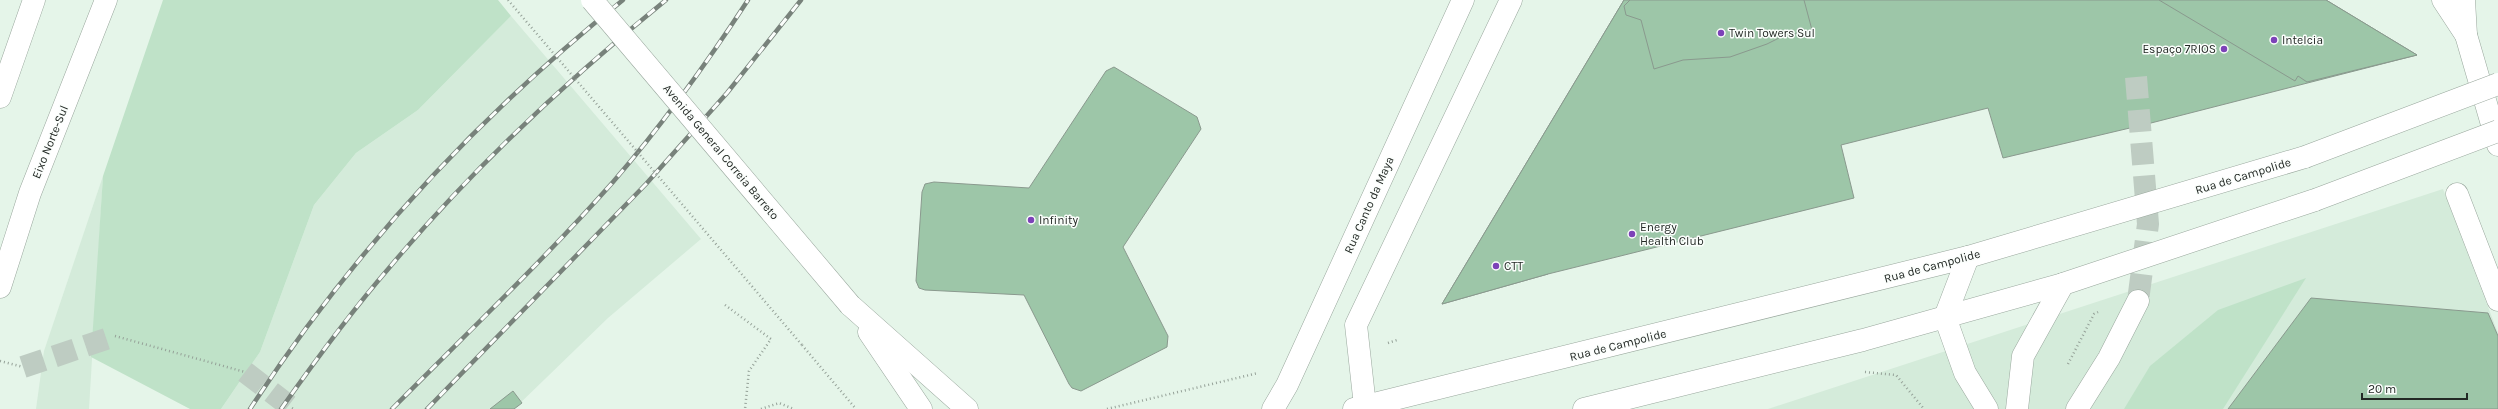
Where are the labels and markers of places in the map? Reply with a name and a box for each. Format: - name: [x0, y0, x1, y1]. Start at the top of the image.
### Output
- place label: Twin Towers Sul: [1729, 26, 1815, 40]
- marker: Twin Towers Sul: [1716, 28, 1726, 38]
- place label: Intelcia: [2282, 33, 2323, 47]
- marker: Intelcia: [2269, 35, 2279, 45]
- place label: Espaço 7RIOS: [2142, 42, 2216, 56]
- marker: Espaço 7RIOS: [2219, 44, 2229, 54]
- place label: Infinity: [1039, 213, 1079, 227]
- marker: Infinity: [1026, 215, 1036, 225]
- place label: Energy Health Club: [1640, 220, 1704, 248]
- marker: Energy Health Club: [1627, 229, 1637, 239]
- place label: CTT: [1504, 259, 1523, 273]
- marker: CTT: [1491, 261, 1501, 271]

